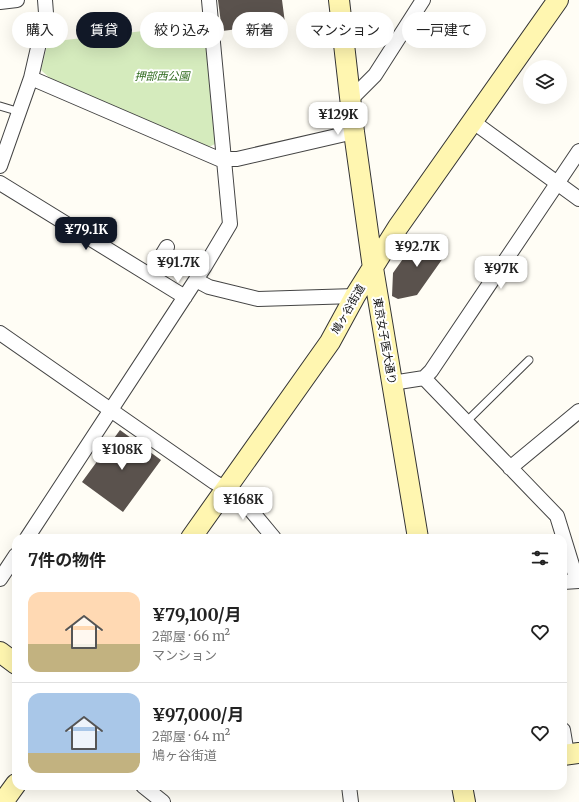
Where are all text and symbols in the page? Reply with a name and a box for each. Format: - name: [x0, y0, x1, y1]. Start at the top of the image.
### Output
- chip: 購入: [12, 12, 68, 48]
- chip: 賃貸: [76, 12, 132, 48]
- chip: 絞り込み: [140, 12, 224, 48]
- chip: 新着: [232, 12, 288, 48]
- chip: マンション: [296, 12, 394, 48]
- chip: 一戸建て: [402, 12, 486, 48]
- map controls: [523, 60, 567, 104]
- button: layers: [523, 60, 567, 104]
- park label: 押部西公園: [135, 69, 191, 83]
- pin: ¥129K: [310, 102, 366, 136]
- text: ¥129K: [318, 106, 358, 123]
- pin: ¥79.1K: [53, 217, 119, 251]
- text: ¥79.1K: [64, 221, 108, 238]
- pin: ¥92.7K: [384, 234, 450, 268]
- text: ¥92.7K: [394, 238, 440, 255]
- pin: ¥91.7K: [145, 250, 211, 284]
- text: ¥91.7K: [156, 254, 200, 271]
- pin: ¥97K: [477, 256, 525, 290]
- text: ¥97K: [483, 260, 519, 277]
- street label: 鳩ヶ谷街道: [328, 282, 368, 336]
- street label: 東京女子医大通り: [370, 296, 400, 386]
- pin: ¥108K: [94, 437, 150, 471]
- text: ¥108K: [101, 441, 143, 458]
- pin: ¥168K: [215, 487, 271, 521]
- text: ¥168K: [223, 491, 263, 508]
- icon: filters: [529, 547, 551, 569]
- text: 7件の物件: [28, 549, 106, 571]
- text: ¥79,100/月: [152, 604, 242, 626]
- icon: home: [60, 608, 108, 656]
- icon: heart: [529, 621, 551, 643]
- text: 2部屋 · 66 m²: [152, 628, 230, 645]
- text: マンション: [152, 647, 217, 664]
- text: ¥97,000/月: [152, 704, 244, 726]
- icon: home: [60, 709, 108, 757]
- icon: heart: [529, 722, 551, 744]
- text: 2部屋 · 64 m²: [152, 728, 230, 745]
- text: 鳩ヶ谷街道: [152, 747, 217, 764]

